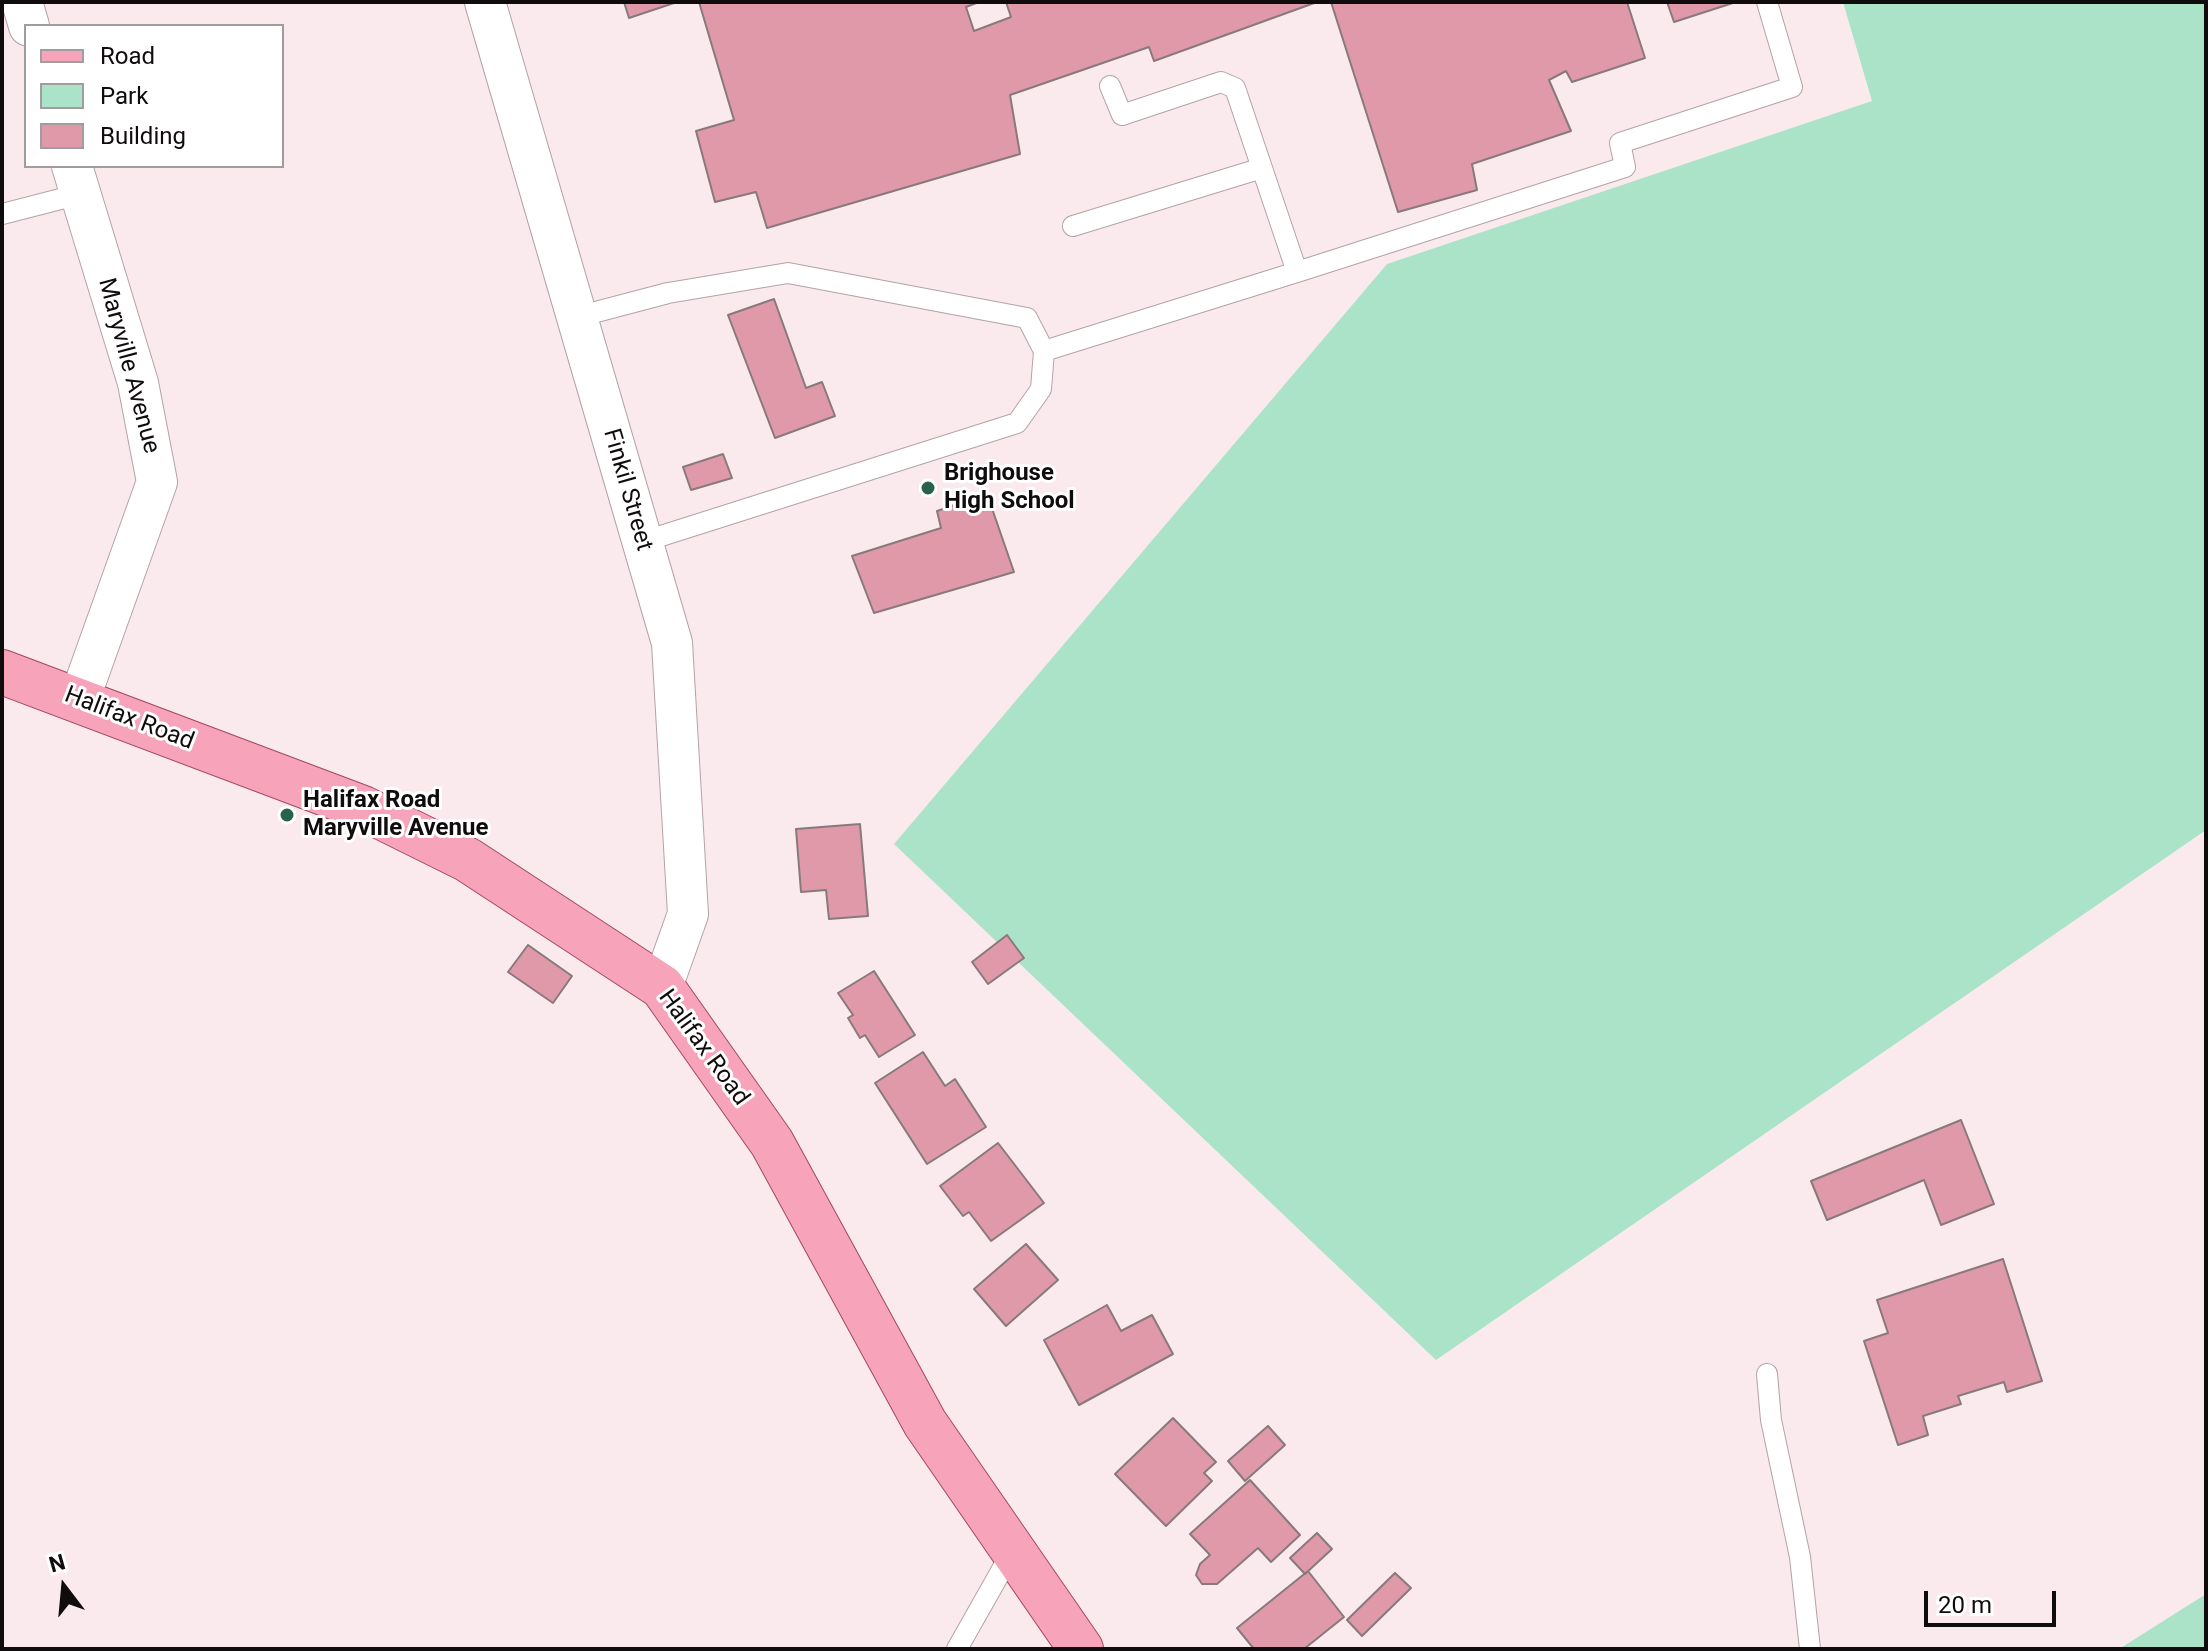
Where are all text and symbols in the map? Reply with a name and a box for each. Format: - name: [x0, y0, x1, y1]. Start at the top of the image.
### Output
- legend: [24, 24, 284, 168]
- text: Road: [100, 42, 155, 70]
- text: Park: [100, 82, 148, 110]
- text: Building: [100, 122, 186, 150]
- street label: Maryville Avenue: [91, 275, 165, 457]
- street label: Finkil Street: [596, 426, 658, 554]
- place label: Brighouse High School: [944, 460, 1075, 516]
- marker: Brighouse High School: [919, 479, 937, 497]
- street label: Halifax Road: [60, 681, 198, 757]
- place label: Halifax Road Maryville Avenue: [303, 787, 488, 843]
- marker: Halifax Road Maryville Avenue: [278, 806, 296, 824]
- street label: Halifax Road: [651, 984, 755, 1112]
- north arrow: [24, 1547, 104, 1627]
- text: N: [46, 1549, 68, 1578]
- scale bar: [1928, 1575, 2060, 1625]
- text: 20 m: [1938, 1591, 1992, 1619]

